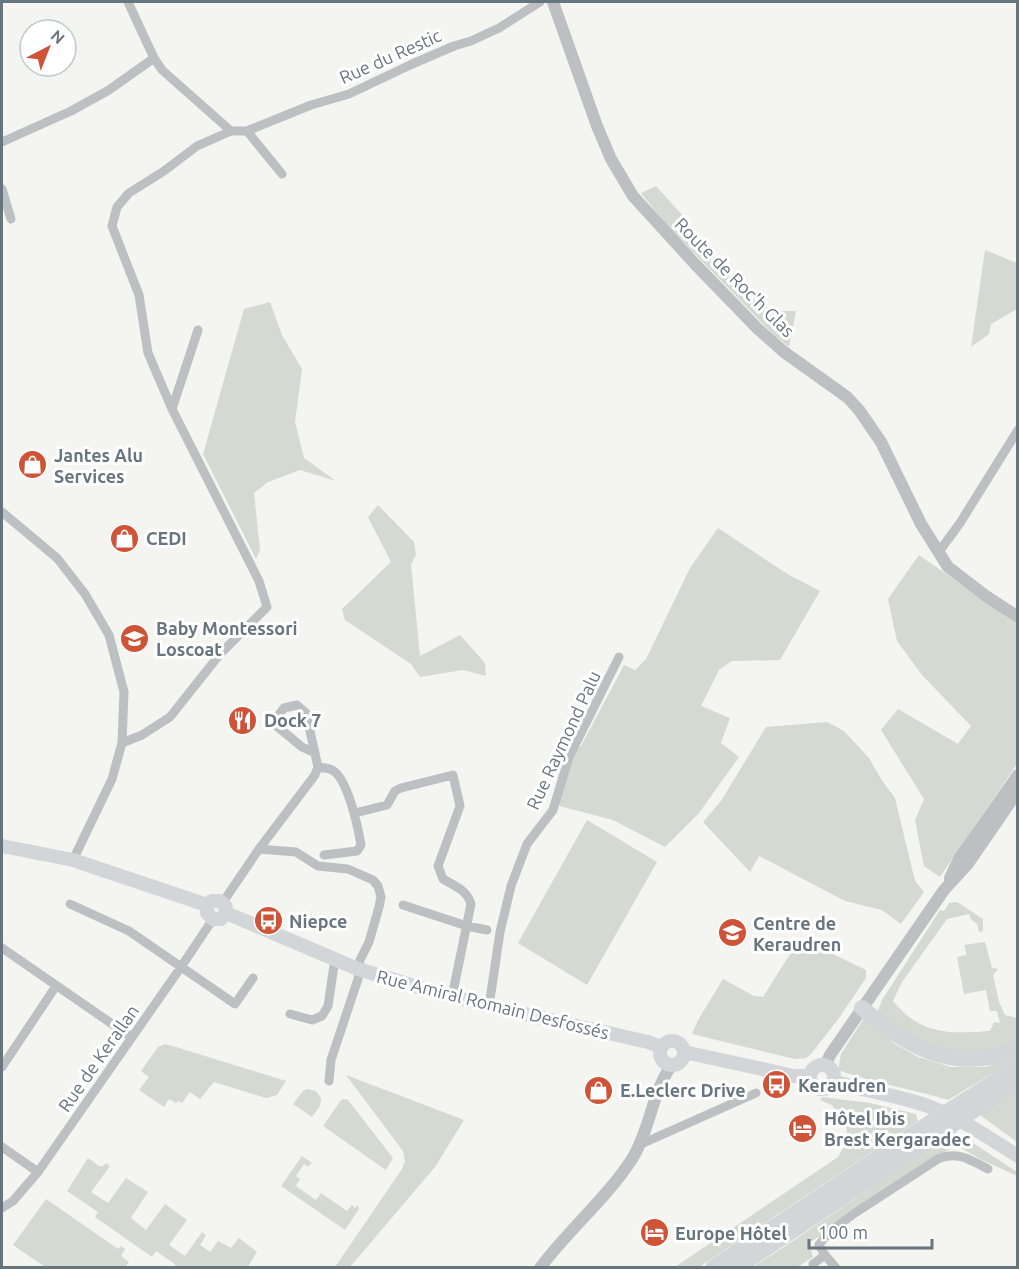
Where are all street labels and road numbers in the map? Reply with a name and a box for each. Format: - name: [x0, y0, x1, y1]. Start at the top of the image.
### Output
- street label: Rue du Restic: [336, 25, 444, 87]
- street label: Route de Roc'h Glas: [671, 213, 799, 341]
- street label: Rue Raymond Palu: [522, 668, 604, 812]
- street label: Rue Amiral Romain Desfossés: [375, 965, 611, 1043]
- street label: Rue de Kerallan: [54, 1001, 142, 1115]

